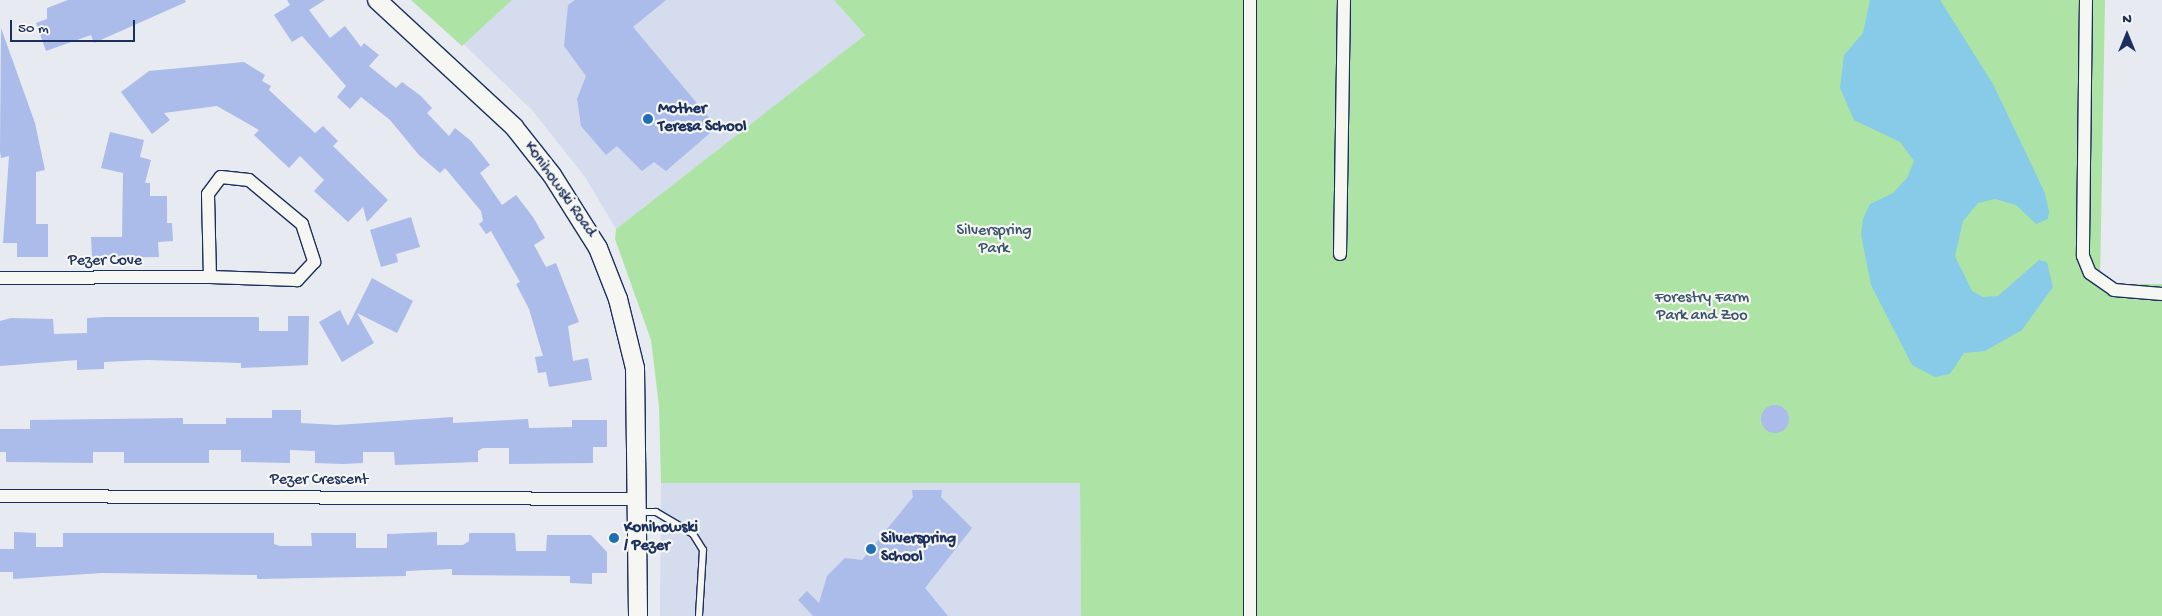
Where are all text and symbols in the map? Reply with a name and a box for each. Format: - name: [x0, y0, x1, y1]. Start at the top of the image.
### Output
- scale bar: [12, 10, 138, 42]
- north arrow: [2102, 10, 2152, 60]
- text: N: [2122, 11, 2132, 28]
- text: 50 m: [18, 20, 49, 38]
- place label: Mother Teresa School: [658, 100, 746, 138]
- marker: Mother Teresa School: [642, 113, 654, 125]
- street label: Konihowski Road: [519, 138, 599, 242]
- park label: Silverspring Park: [957, 222, 1031, 260]
- street label: Pezer Cove: [68, 252, 142, 272]
- park label: Forestry Farm Park and Zoo: [1655, 289, 1749, 327]
- street label: Pezer Crescent: [270, 471, 368, 491]
- place label: Konihowski / Pezer: [624, 519, 698, 557]
- place label: Silverspring School: [881, 530, 956, 568]
- marker: Konihowski / Pezer: [608, 532, 620, 544]
- marker: Silverspring School: [865, 543, 877, 555]

